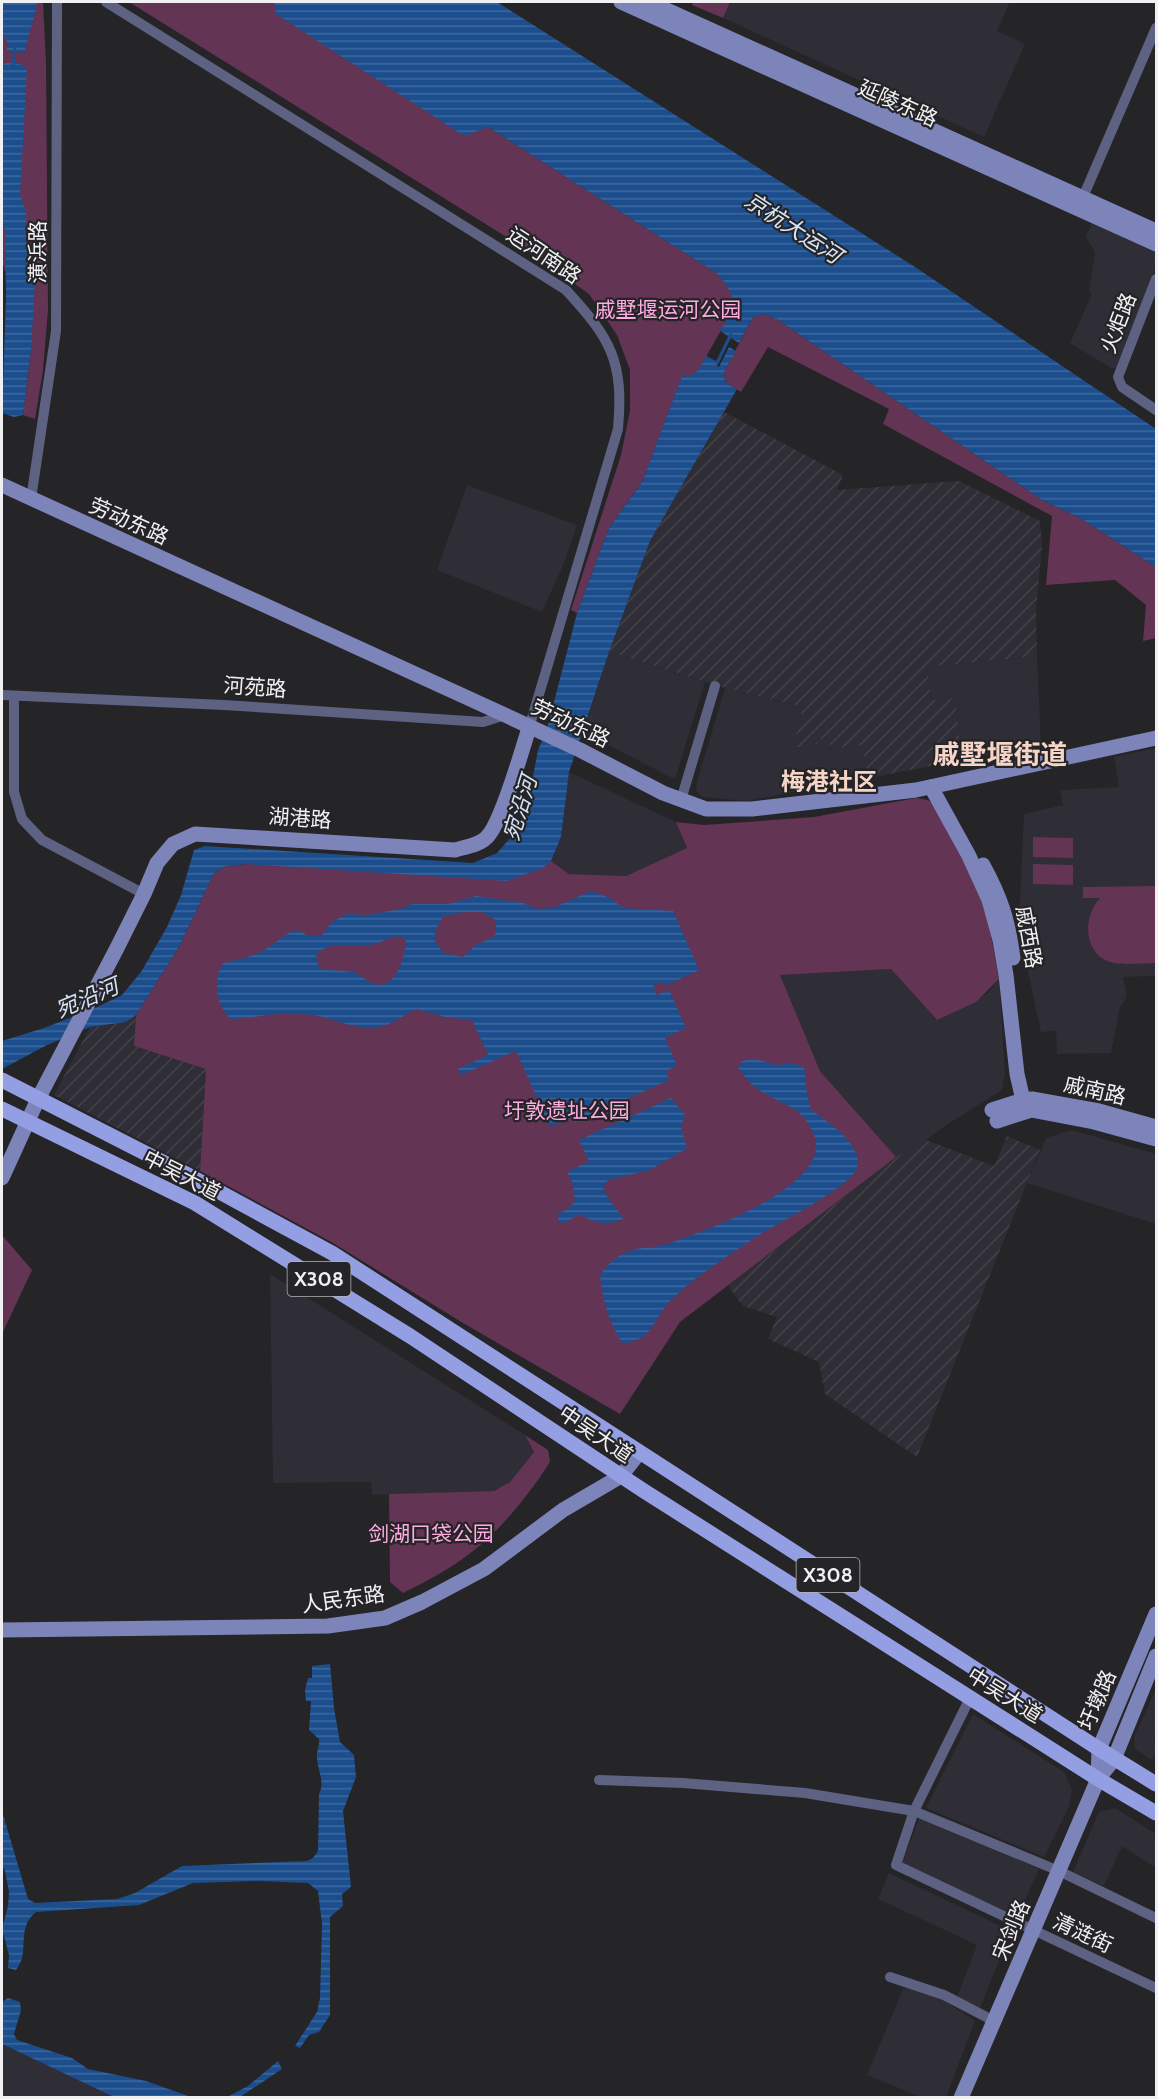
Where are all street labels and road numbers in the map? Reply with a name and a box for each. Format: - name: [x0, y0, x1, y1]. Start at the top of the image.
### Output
- street label: 延陵东路: [855, 74, 941, 132]
- street label: 潢浜路: [25, 221, 50, 284]
- street label: 运河南路: [502, 221, 586, 289]
- street label: 火炬路: [1095, 289, 1141, 357]
- street label: 劳动东路: [86, 492, 172, 550]
- street label: 河苑路: [223, 672, 287, 702]
- street label: 劳动东路: [528, 694, 614, 752]
- street label: 湖港路: [268, 803, 332, 833]
- street label: 戚西路: [1011, 904, 1047, 970]
- street label: 戚南路: [1061, 1071, 1129, 1109]
- street label: 中吴大道: [139, 1145, 225, 1205]
- road number: X308: [288, 1262, 350, 1296]
- street label: 中吴大道: [554, 1400, 638, 1468]
- road number: X308: [796, 1558, 860, 1592]
- street label: 人民东路: [300, 1581, 386, 1617]
- street label: 中吴大道: [963, 1662, 1047, 1728]
- street label: 圩墩路: [1073, 1666, 1121, 1734]
- street label: 宋剑路: [987, 1896, 1035, 1964]
- street label: 清涟街: [1049, 1908, 1117, 1958]

